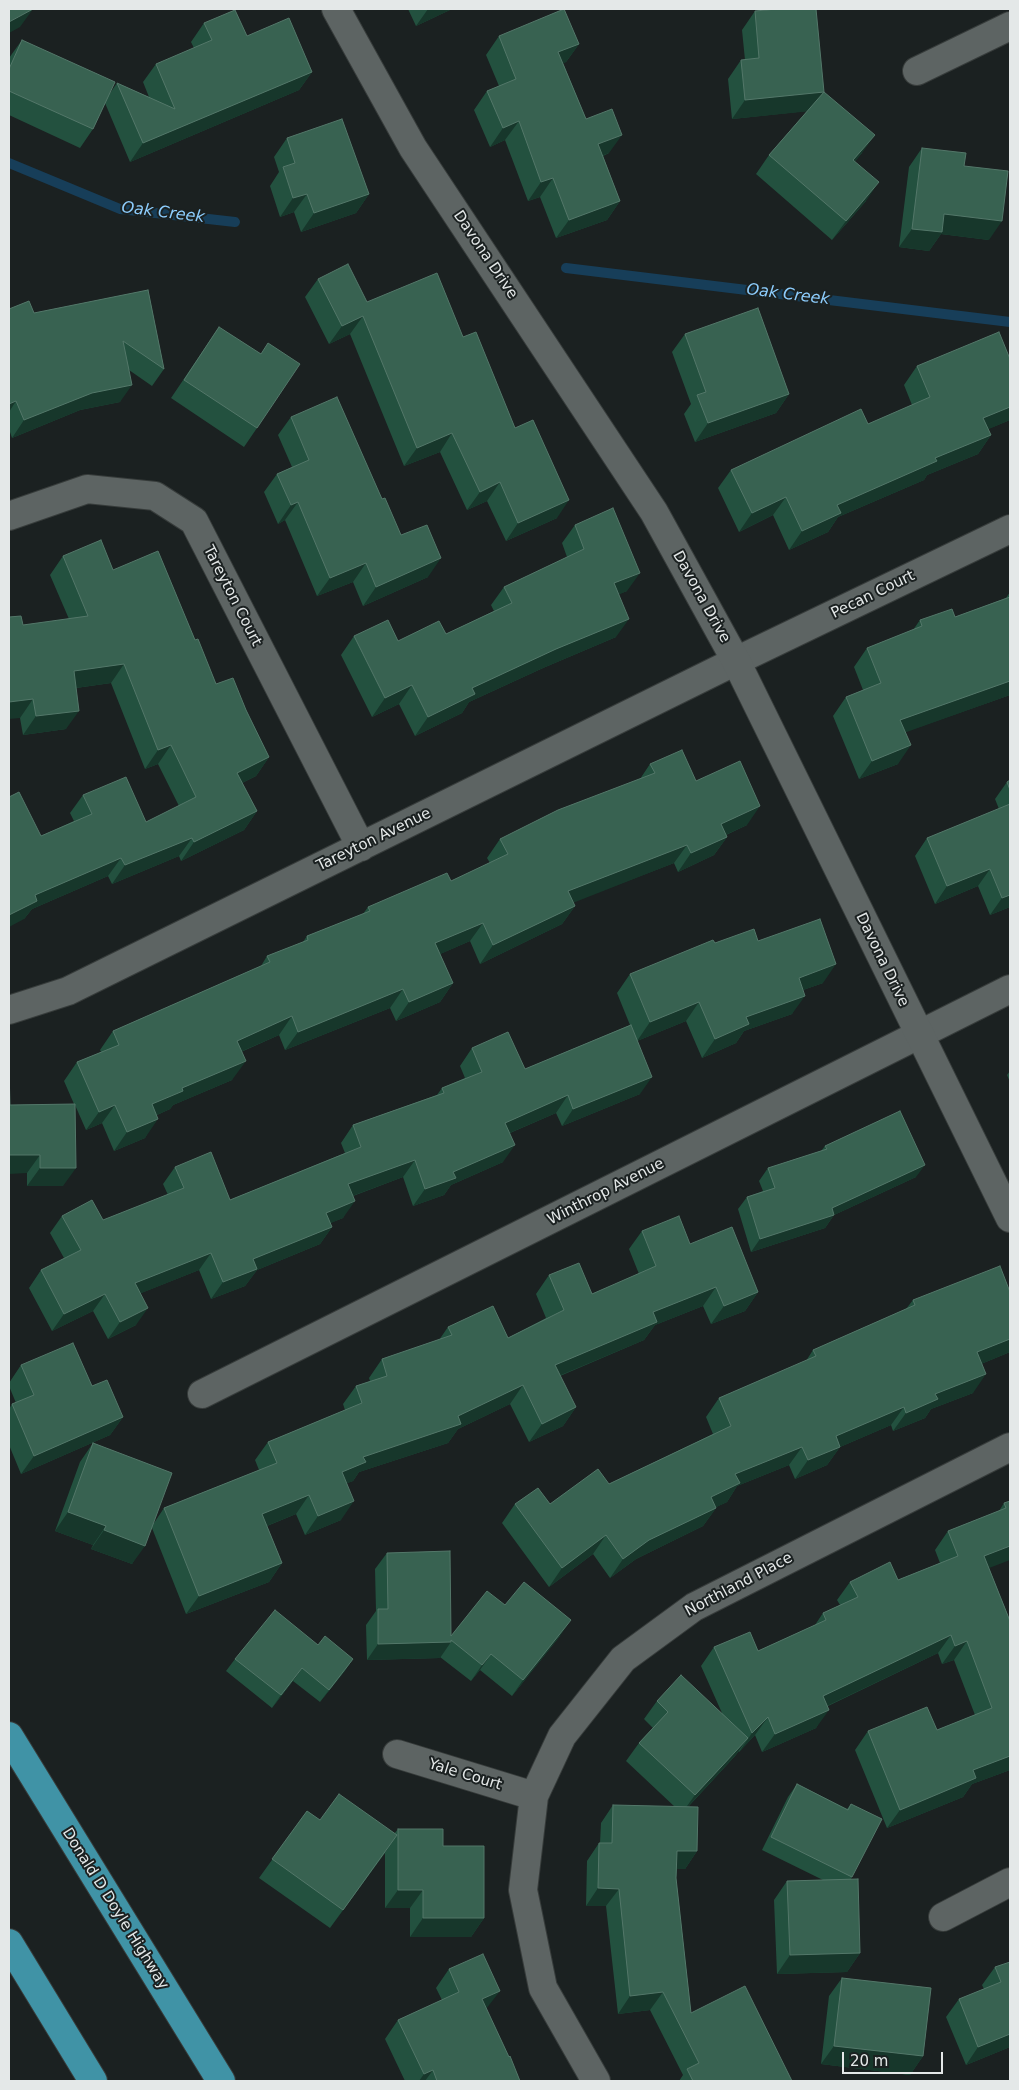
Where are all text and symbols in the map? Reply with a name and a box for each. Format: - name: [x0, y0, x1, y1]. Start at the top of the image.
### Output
- water label: Oak Creek: [120, 198, 206, 228]
- street label: Davona Drive: [449, 208, 521, 302]
- water label: Oak Creek: [745, 280, 831, 310]
- street label: Tareyton Court: [199, 543, 265, 649]
- street label: Davona Drive: [668, 548, 734, 646]
- street label: Pecan Court: [828, 567, 918, 623]
- street label: Tareyton Avenue: [314, 805, 434, 875]
- street label: Davona Drive: [851, 910, 913, 1010]
- street label: Winthrop Avenue: [545, 1155, 667, 1229]
- street label: Northland Place: [682, 1549, 796, 1621]
- street label: Yale Court: [426, 1755, 504, 1795]
- street label: Donald D Doyle Highway: [58, 1825, 172, 1993]
- scale bar: [844, 2042, 945, 2074]
- text: 20 m: [850, 2052, 888, 2070]

